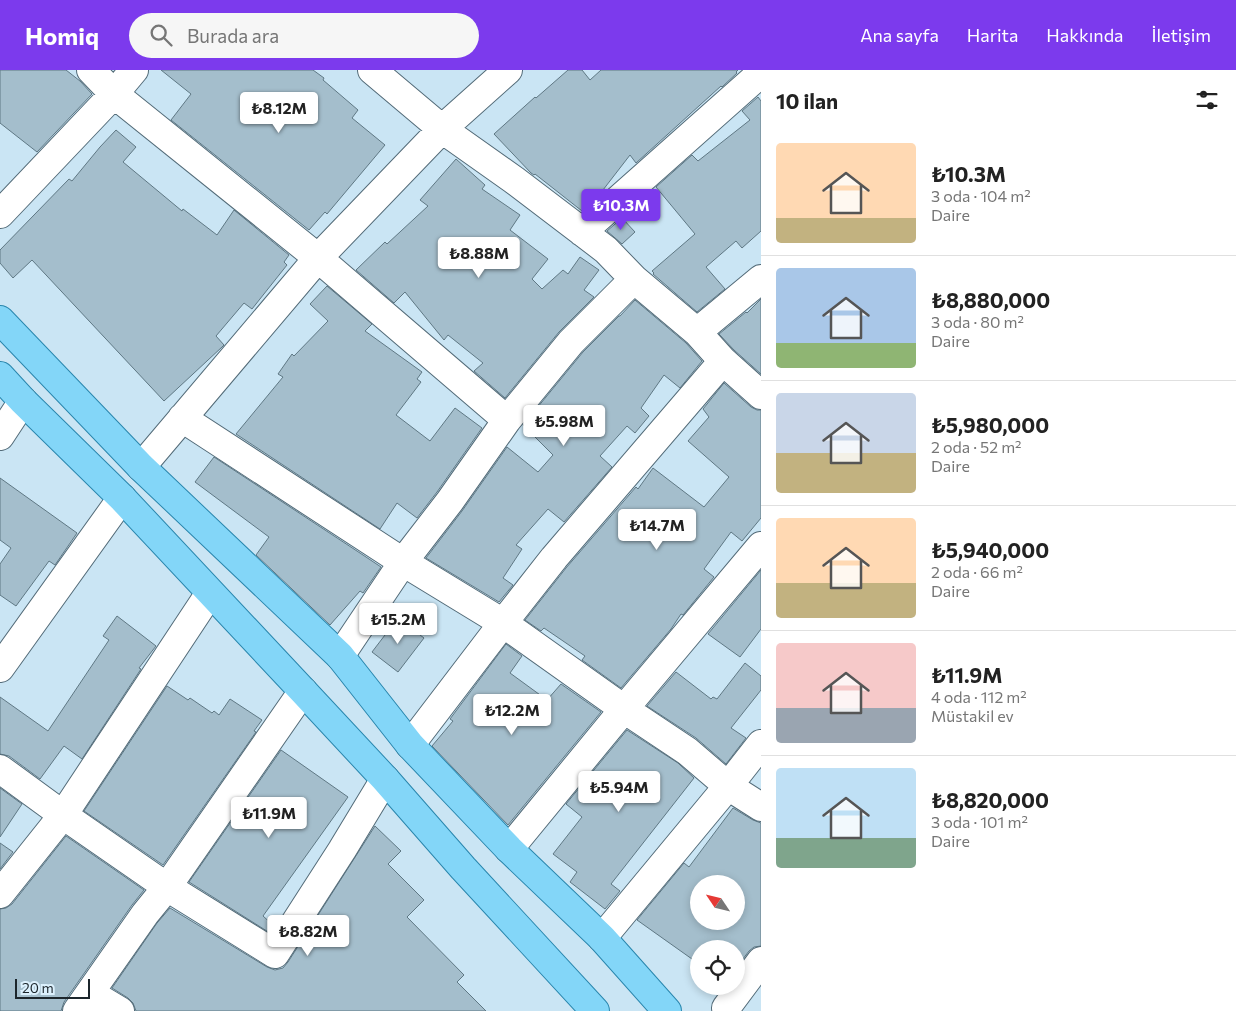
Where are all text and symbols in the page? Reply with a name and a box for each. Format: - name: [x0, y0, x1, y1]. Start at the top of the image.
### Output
- search box: [129, 13, 479, 58]
- text: Homiq: [25, 21, 99, 50]
- icon: search: [147, 21, 175, 49]
- text: Burada ara: [187, 24, 279, 47]
- text: Ana sayfa: [860, 24, 939, 46]
- text: Harita: [967, 24, 1018, 46]
- text: Hakkında: [1046, 24, 1124, 46]
- text: İletişim: [1152, 24, 1211, 46]
- icon: filters: [1193, 86, 1221, 114]
- text: 10 ilan: [776, 88, 838, 113]
- pin: ₺8.12M: [238, 92, 320, 134]
- text: ₺8.12M: [251, 98, 307, 117]
- text: ₺10.3M: [931, 161, 1006, 186]
- icon: home: [816, 163, 876, 223]
- text: 3 oda · 104 m²: [931, 186, 1031, 205]
- pin: ₺10.3M: [580, 189, 662, 231]
- text: ₺10.3M: [592, 195, 650, 214]
- text: Daire: [931, 205, 970, 224]
- pin: ₺8.88M: [438, 236, 520, 279]
- text: ₺8.88M: [449, 243, 509, 262]
- text: ₺8,880,000: [931, 287, 1050, 312]
- icon: home: [816, 288, 876, 348]
- text: 3 oda · 80 m²: [931, 312, 1024, 331]
- text: Daire: [931, 331, 970, 350]
- pin: ₺5.98M: [523, 404, 605, 447]
- text: ₺5.98M: [534, 411, 594, 430]
- text: ₺5,980,000: [931, 412, 1049, 437]
- icon: home: [816, 413, 876, 473]
- text: 2 oda · 52 m²: [931, 437, 1022, 456]
- text: Daire: [931, 456, 970, 475]
- pin: ₺14.7M: [616, 508, 698, 551]
- text: ₺14.7M: [629, 515, 685, 534]
- text: ₺5,940,000: [931, 537, 1049, 562]
- icon: home: [816, 538, 876, 598]
- text: 2 oda · 66 m²: [931, 562, 1023, 581]
- text: Daire: [931, 581, 970, 600]
- pin: ₺15.2M: [357, 602, 439, 645]
- text: ₺15.2M: [370, 609, 426, 628]
- text: ₺11.9M: [931, 662, 1002, 687]
- icon: home: [816, 663, 876, 723]
- text: 4 oda · 112 m²: [931, 687, 1027, 706]
- pin: ₺12.2M: [471, 694, 553, 736]
- text: ₺12.2M: [484, 700, 540, 719]
- text: Müstakil ev: [931, 706, 1014, 725]
- pin: ₺5.94M: [578, 770, 660, 813]
- text: ₺5.94M: [589, 777, 649, 796]
- text: ₺8,820,000: [931, 787, 1049, 812]
- icon: home: [816, 788, 876, 848]
- pin: ₺11.9M: [228, 796, 310, 839]
- text: ₺11.9M: [242, 803, 296, 822]
- text: 3 oda · 101 m²: [931, 812, 1028, 831]
- text: Daire: [931, 831, 970, 850]
- north arrow: [690, 875, 745, 930]
- map controls: [690, 875, 745, 995]
- pin: ₺8.82M: [267, 914, 349, 957]
- text: ₺8.82M: [278, 921, 338, 940]
- button: locate: [690, 940, 745, 995]
- scale bar: [15, 976, 90, 999]
- text: 20 m: [22, 979, 54, 996]

